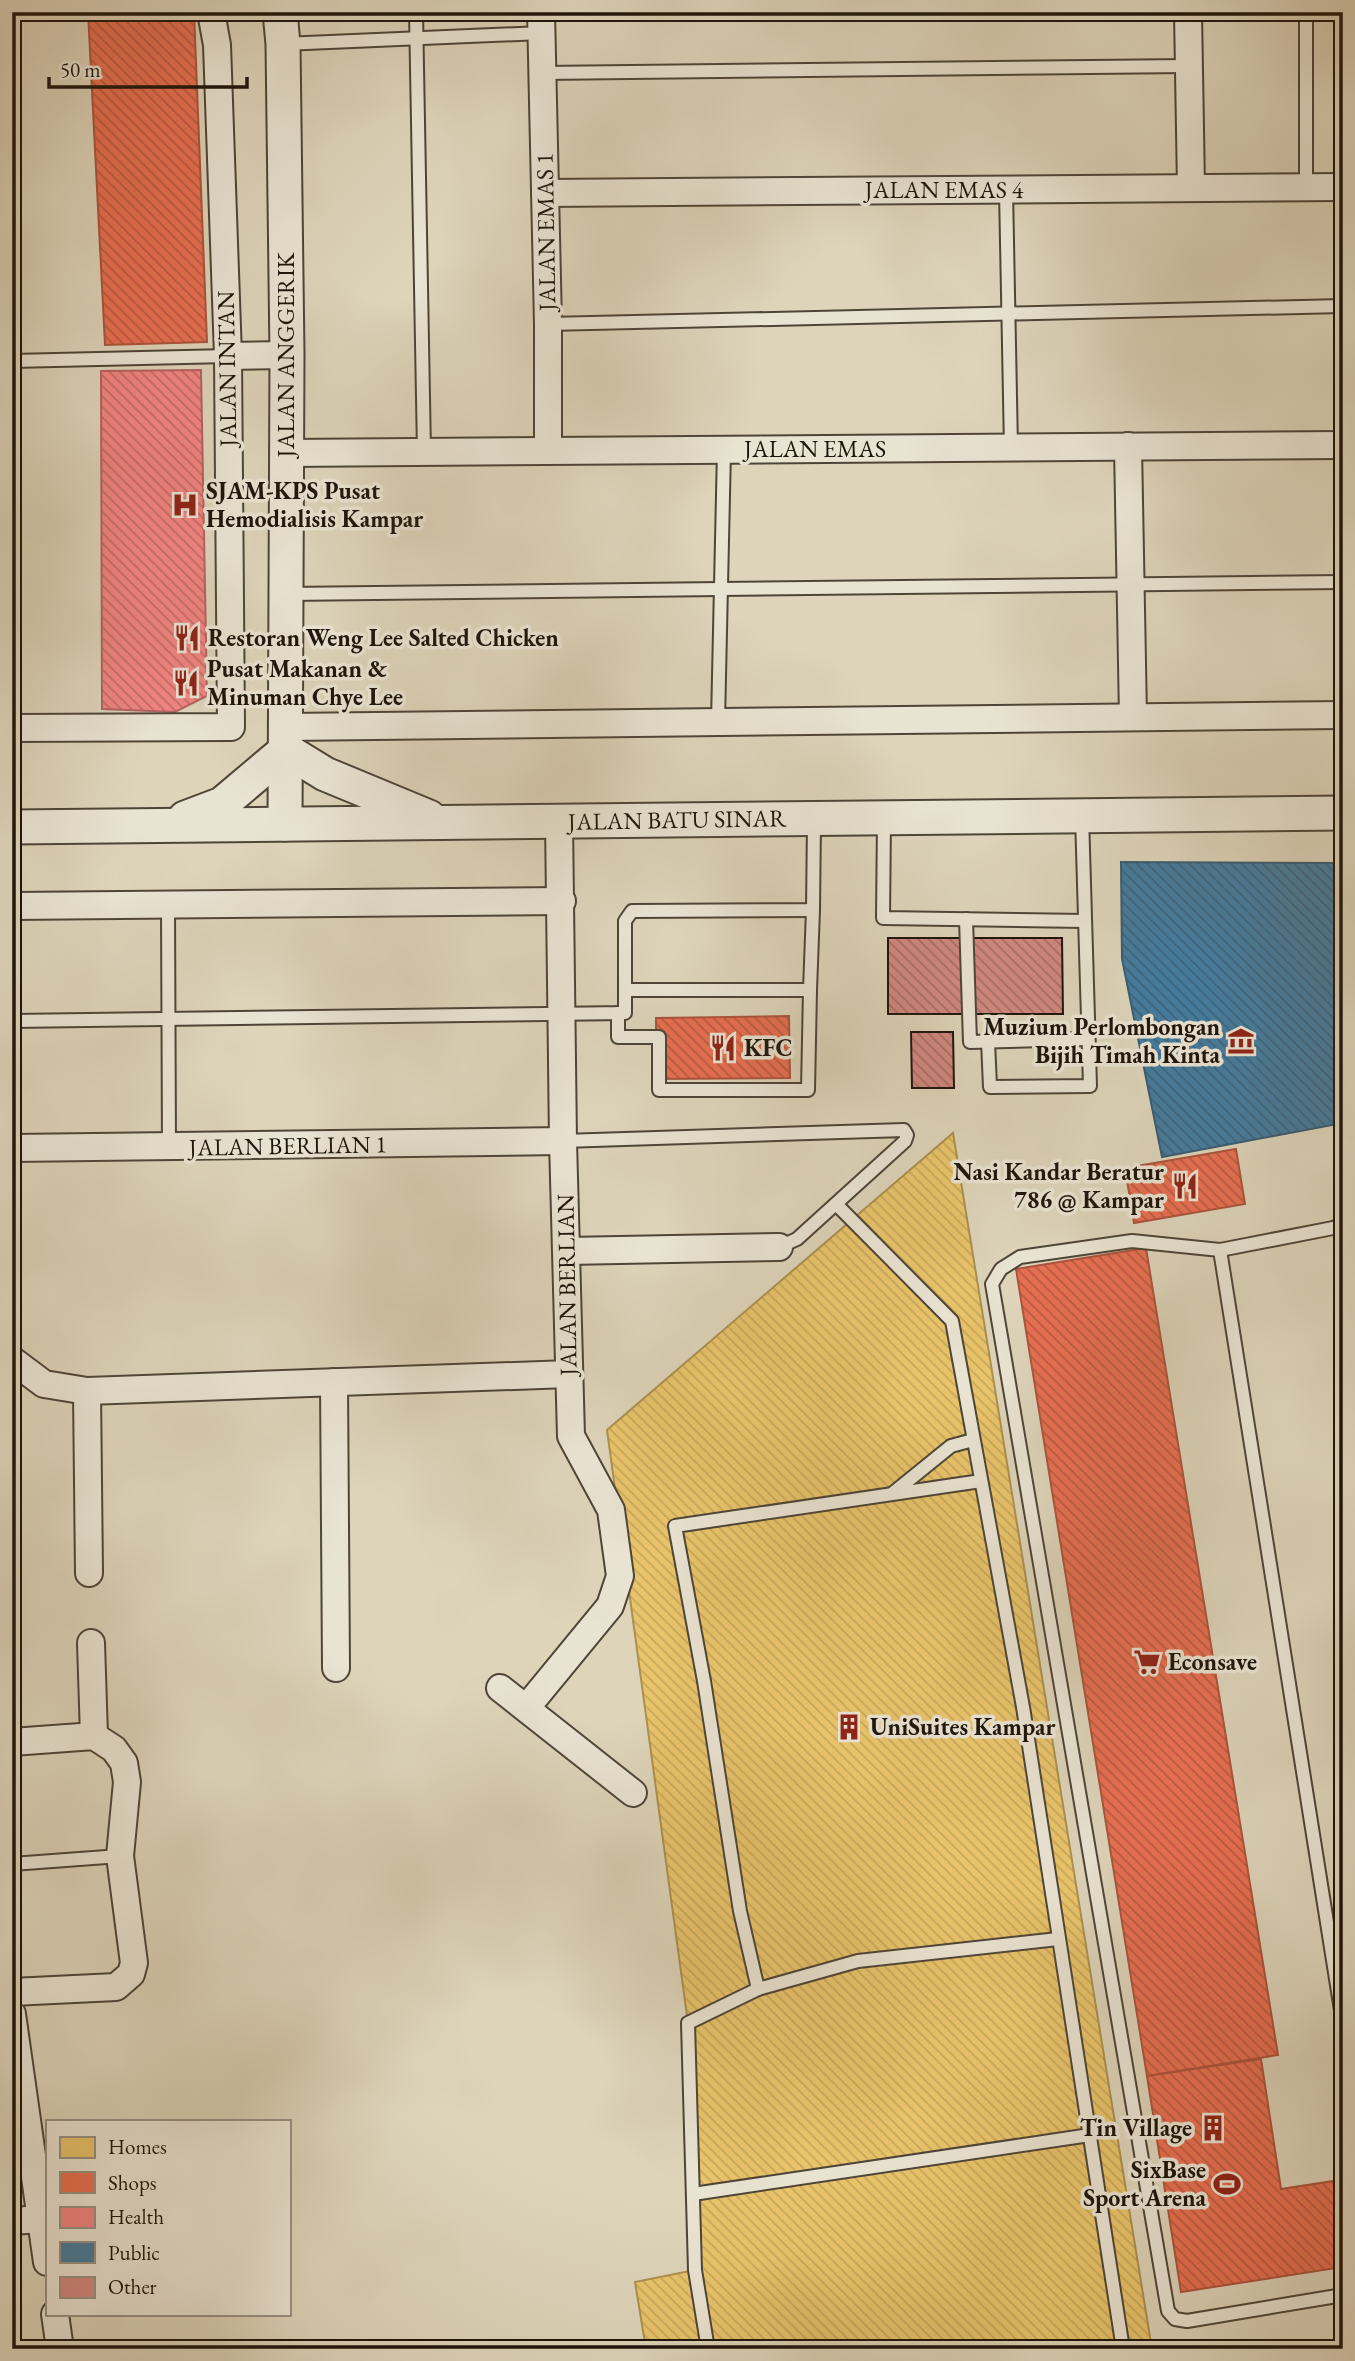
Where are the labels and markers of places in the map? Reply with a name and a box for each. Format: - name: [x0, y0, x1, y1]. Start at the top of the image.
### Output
- place label: SJAM-KPS Pusat Hemodialisis Kampar: [206, 475, 423, 534]
- hospital icon: SJAM-KPS Pusat Hemodialisis Kampar: [170, 490, 200, 520]
- place label: Restoran Weng Lee Salted Chicken: [208, 622, 559, 654]
- restaurant icon: Restoran Weng Lee Salted Chicken: [172, 623, 202, 653]
- place label: Pusat Makanan & Minuman Chye Lee: [207, 653, 403, 713]
- restaurant icon: Pusat Makanan & Minuman Chye Lee: [171, 668, 201, 698]
- place label: Muzium Perlombongan Bijih Timah Kinta: [983, 1011, 1220, 1071]
- museum icon: Muzium Perlombongan Bijih Timah Kinta: [1226, 1026, 1256, 1056]
- place label: KFC: [744, 1032, 792, 1063]
- restaurant icon: KFC: [708, 1033, 738, 1063]
- place label: Nasi Kandar Beratur 786 @ Kampar: [954, 1156, 1164, 1215]
- restaurant icon: Nasi Kandar Beratur 786 @ Kampar: [1170, 1171, 1200, 1201]
- place label: Econsave: [1168, 1646, 1257, 1677]
- supermarket icon: Econsave: [1132, 1647, 1162, 1677]
- place label: UniSuites Kampar: [870, 1711, 1056, 1742]
- building icon: UniSuites Kampar: [834, 1712, 864, 1742]
- place label: Tin Village: [1080, 2112, 1192, 2144]
- building icon: Tin Village: [1198, 2113, 1228, 2143]
- place label: SixBase Sport Arena: [1083, 2154, 1206, 2213]
- sports icon: SixBase Sport Arena: [1212, 2169, 1242, 2199]

